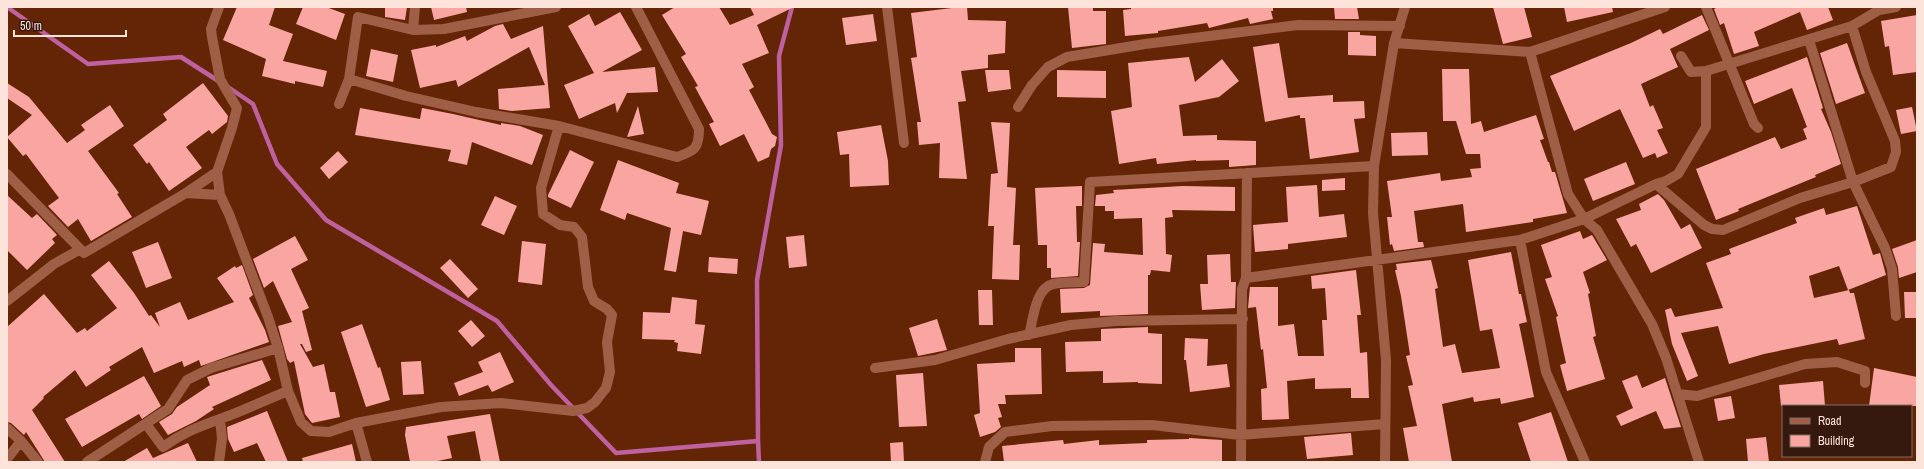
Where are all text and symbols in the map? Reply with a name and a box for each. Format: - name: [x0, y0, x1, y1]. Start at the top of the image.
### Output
- scale bar: [14, 12, 126, 38]
- text: 50 m: [20, 18, 42, 34]
- legend: [1782, 405, 1912, 457]
- text: Road: [1818, 413, 1842, 429]
- text: Building: [1818, 433, 1855, 449]

